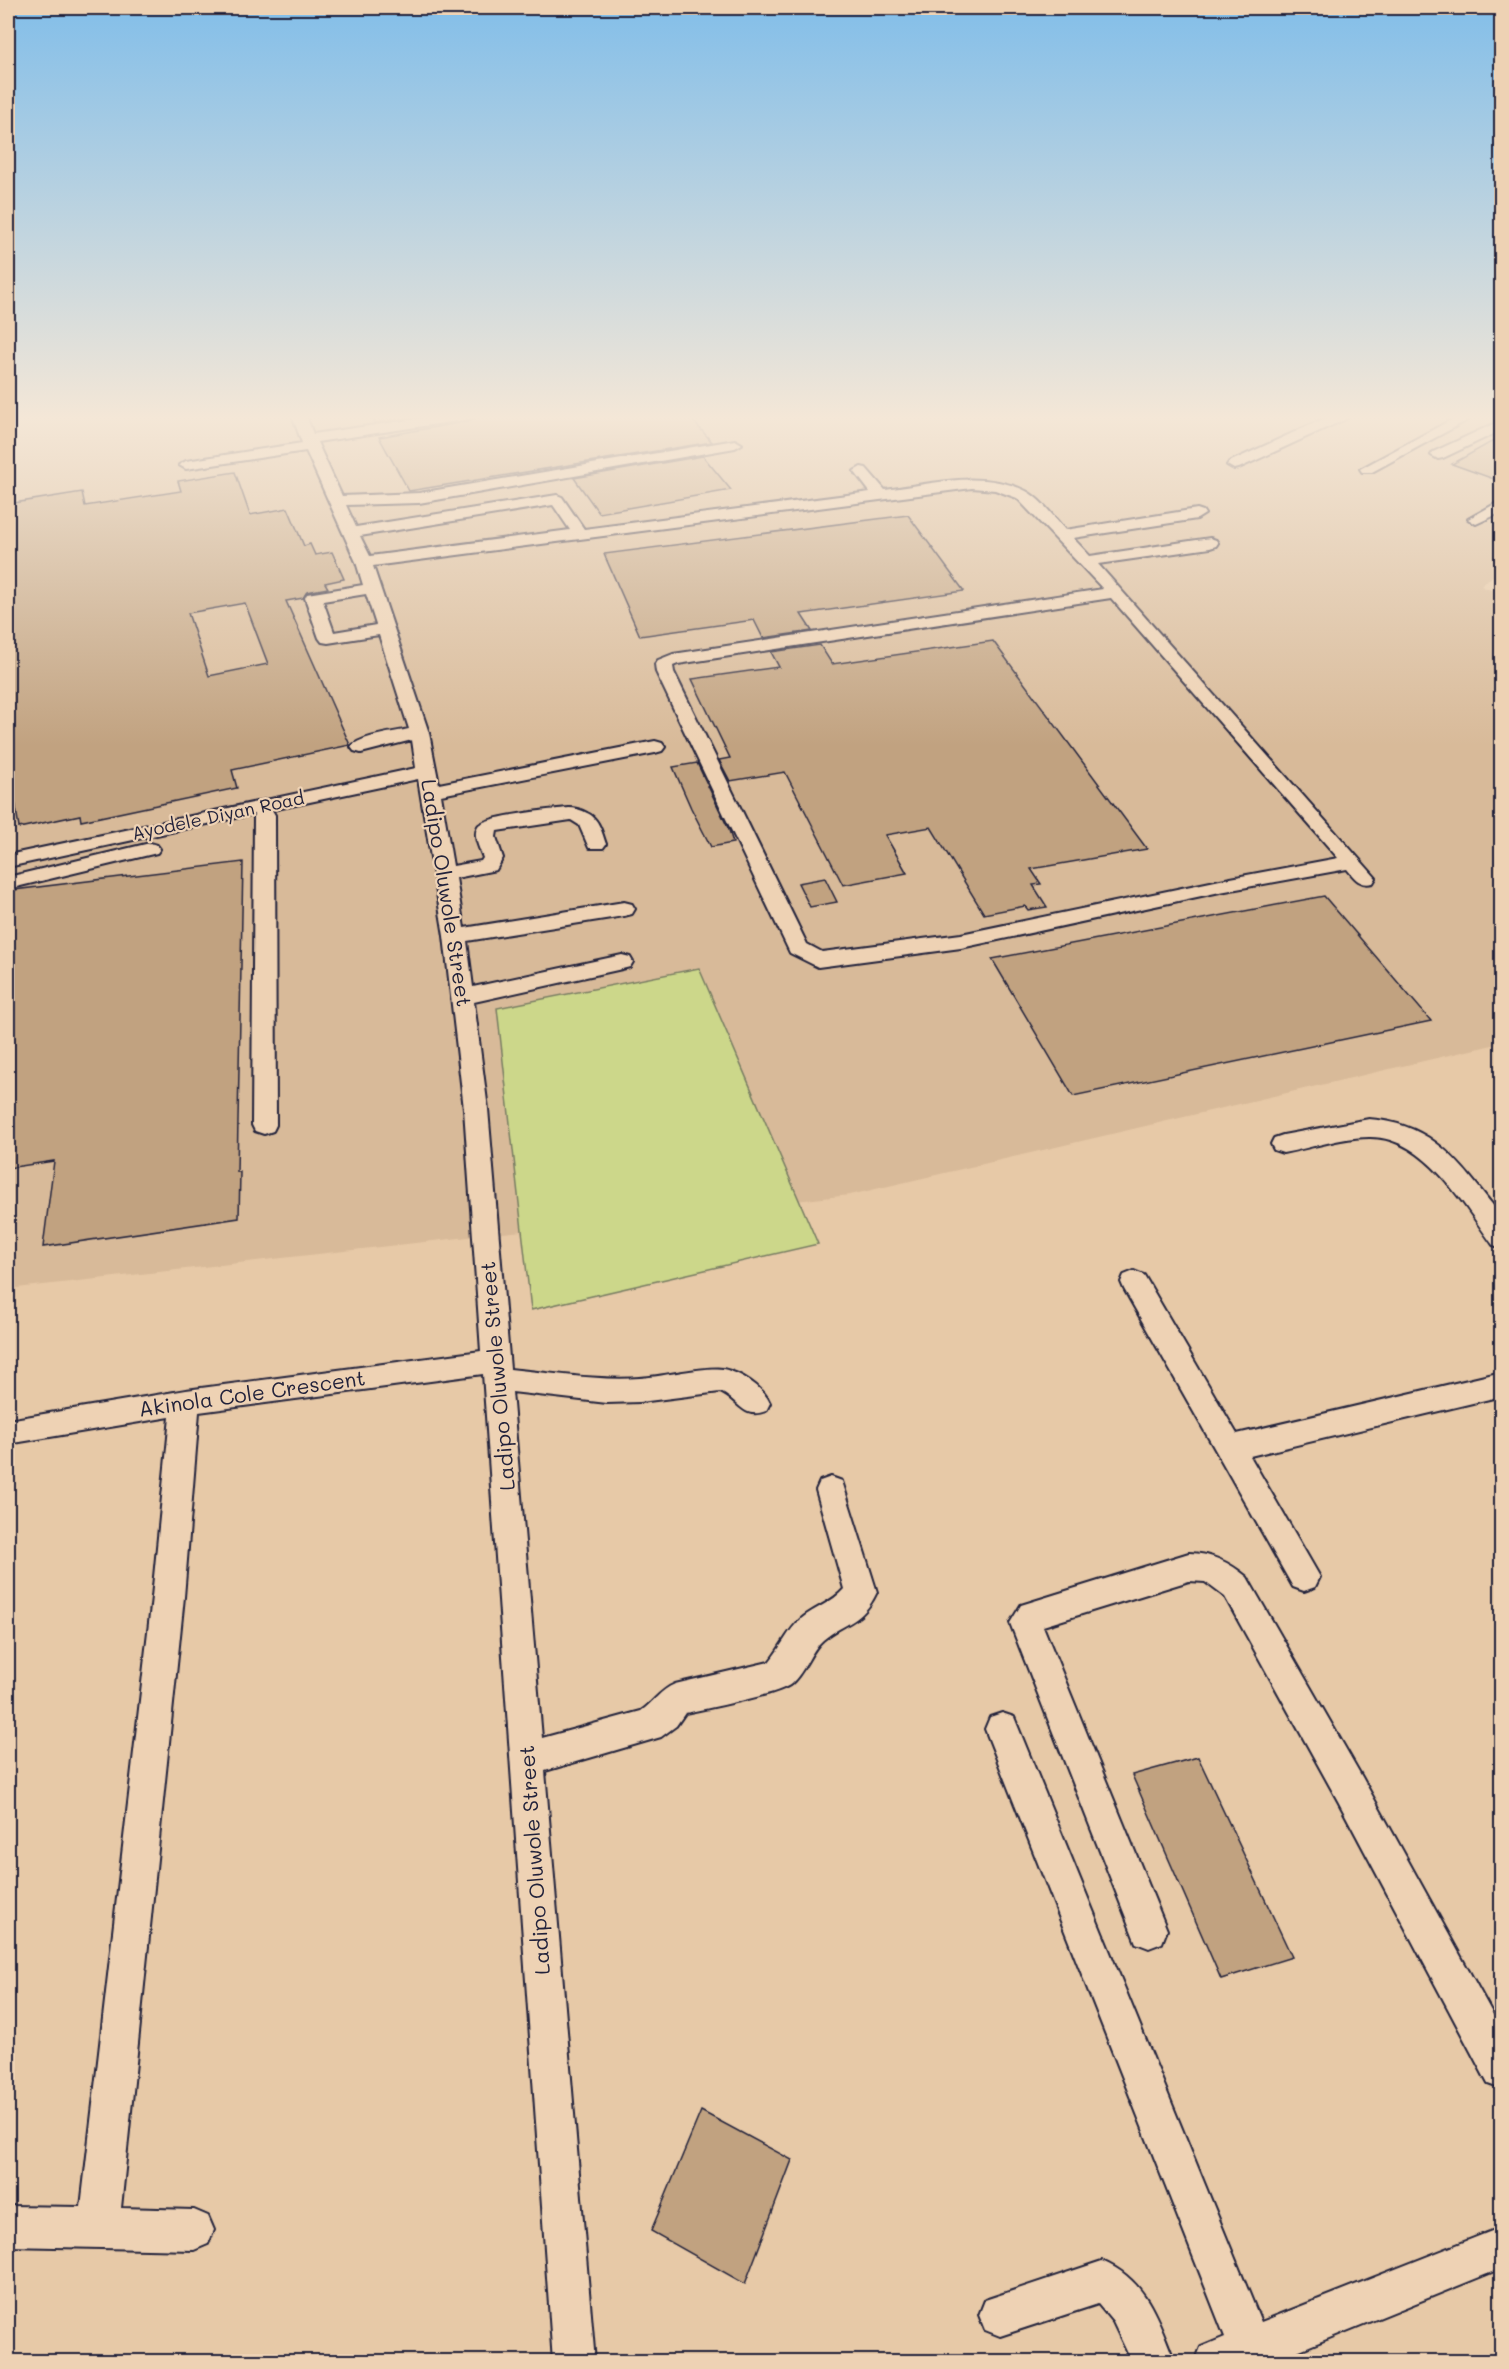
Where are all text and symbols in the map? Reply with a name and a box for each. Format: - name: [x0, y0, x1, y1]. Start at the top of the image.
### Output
- street label: Ladipo Oluwole Street: [416, 777, 479, 1008]
- street label: Ayodele Diyan Road: [129, 785, 306, 845]
- street label: Ladipo Oluwole Street: [473, 1260, 520, 1492]
- street label: Akinola Cole Crescent: [137, 1363, 367, 1422]
- street label: Ladipo Oluwole Street: [512, 1744, 555, 1976]

